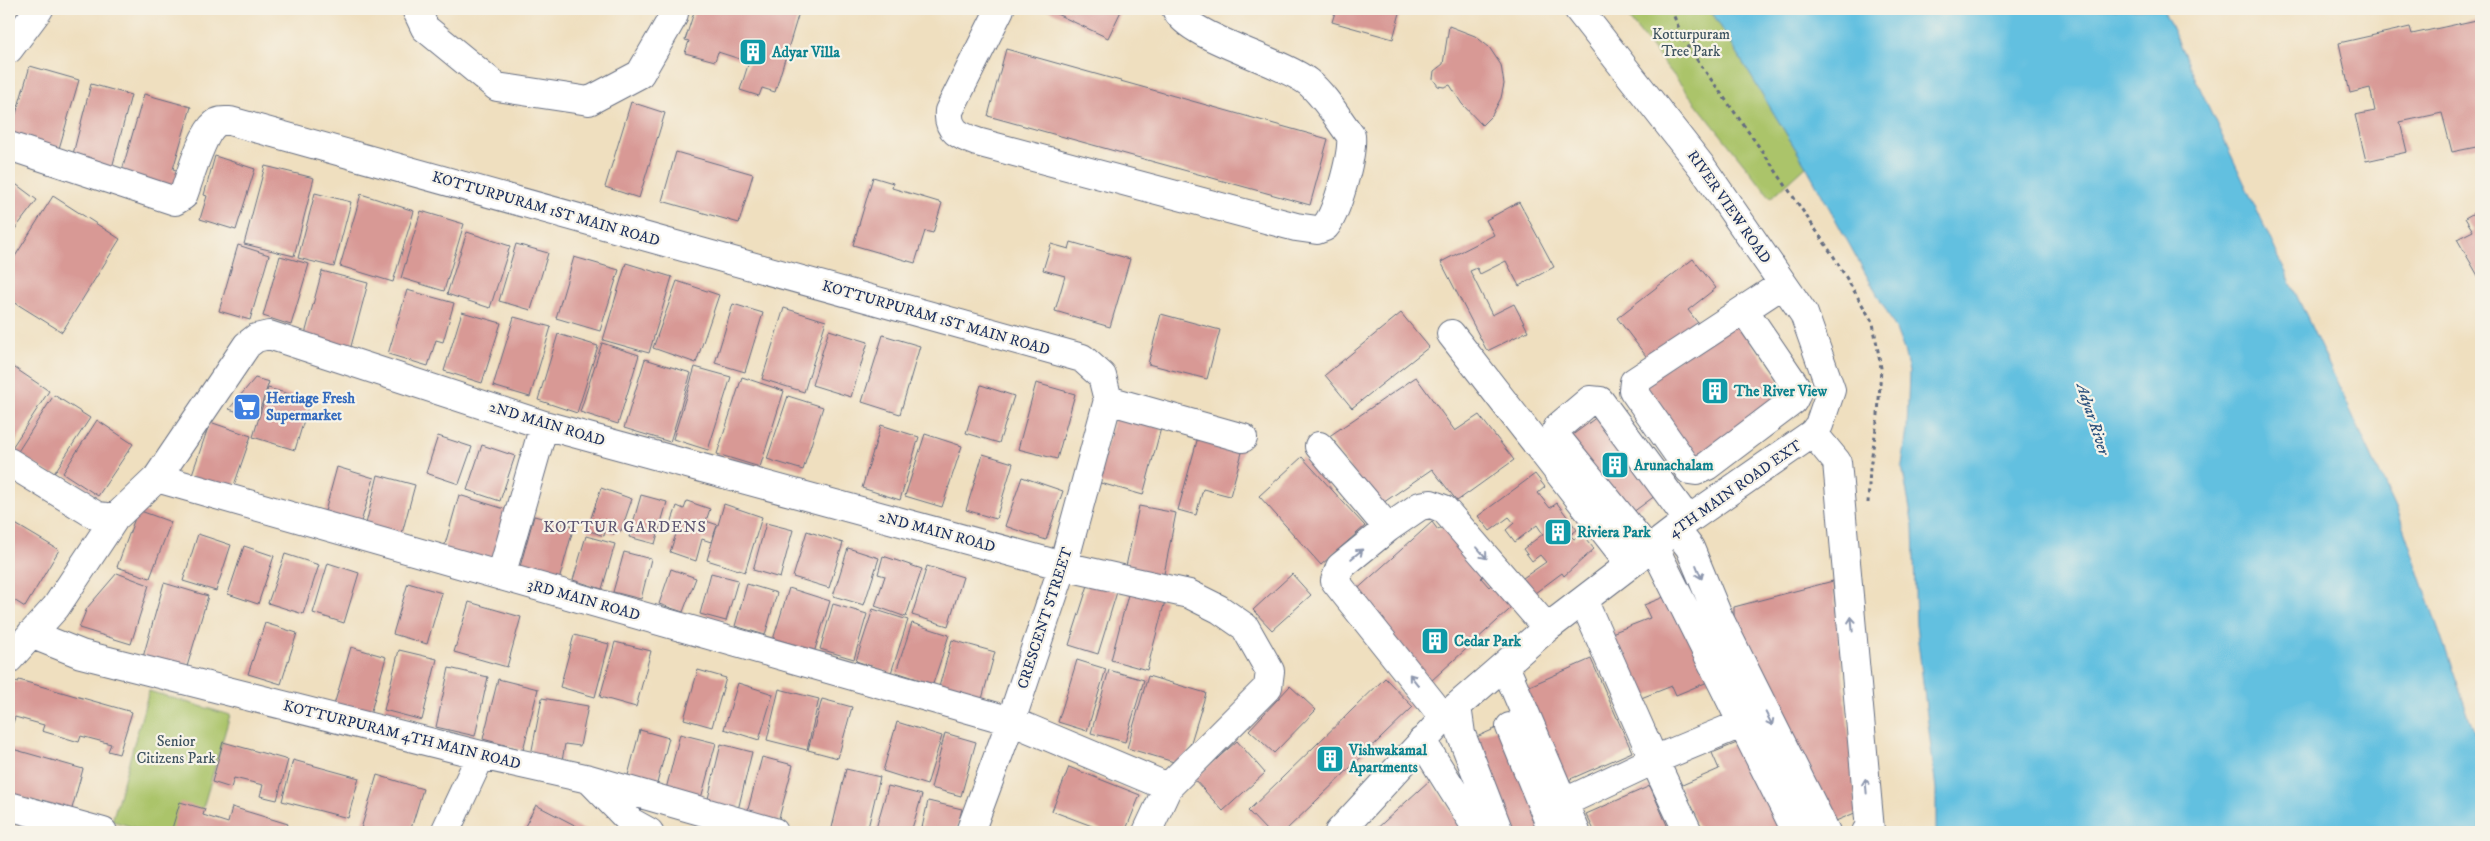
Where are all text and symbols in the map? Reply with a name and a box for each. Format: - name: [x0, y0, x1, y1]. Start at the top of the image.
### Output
- park label: Kotturpuram Tree Park: [1652, 25, 1730, 61]
- building icon: Adyar Villa: [738, 37, 768, 67]
- place label: Adyar Villa: [771, 43, 840, 62]
- street label: RIVER VIEW ROAD: [1683, 147, 1775, 267]
- street label: KOTTURPURAM 1ST MAIN ROAD: [430, 167, 662, 251]
- street label: KOTTURPURAM 1ST MAIN ROAD: [820, 276, 1052, 360]
- building icon: The River View: [1700, 376, 1730, 406]
- water label: Adyar River: [2071, 379, 2114, 459]
- place label: The River View: [1733, 382, 1827, 401]
- place label: Hertiage Fresh Supermarket: [266, 389, 355, 425]
- supermarket icon: Hertiage Fresh Supermarket: [232, 392, 262, 422]
- street label: 2ND MAIN ROAD: [487, 397, 607, 451]
- street label: 4TH MAIN ROAD EXT: [1665, 436, 1806, 542]
- building icon: Arunachalam: [1600, 450, 1630, 480]
- place label: Arunachalam: [1633, 456, 1714, 475]
- street label: 2ND MAIN ROAD: [877, 507, 997, 557]
- district label: KOTTUR GARDENS: [543, 517, 707, 537]
- building icon: Riviera Park: [1543, 517, 1573, 547]
- place label: Riviera Park: [1577, 523, 1651, 542]
- street label: CRESCENT STREET: [1013, 544, 1077, 691]
- one-way arrow: [1476, 546, 1488, 559]
- one-way arrow: [1350, 548, 1363, 560]
- one-way arrow: [1695, 564, 1705, 579]
- street label: 3RD MAIN ROAD: [526, 575, 642, 625]
- one-way arrow: [1847, 616, 1857, 632]
- building icon: Cedar Park: [1420, 626, 1450, 656]
- place label: Cedar Park: [1454, 632, 1521, 651]
- one-way arrow: [1408, 674, 1419, 687]
- street label: KOTTURPURAM 4TH MAIN ROAD: [281, 696, 523, 774]
- one-way arrow: [1765, 711, 1774, 726]
- park label: Senior Citizens Park: [136, 732, 216, 768]
- place label: Vishwakamal Apartments: [1348, 741, 1427, 777]
- building icon: Vishwakamal Apartments: [1315, 744, 1345, 774]
- one-way arrow: [1861, 778, 1871, 794]

